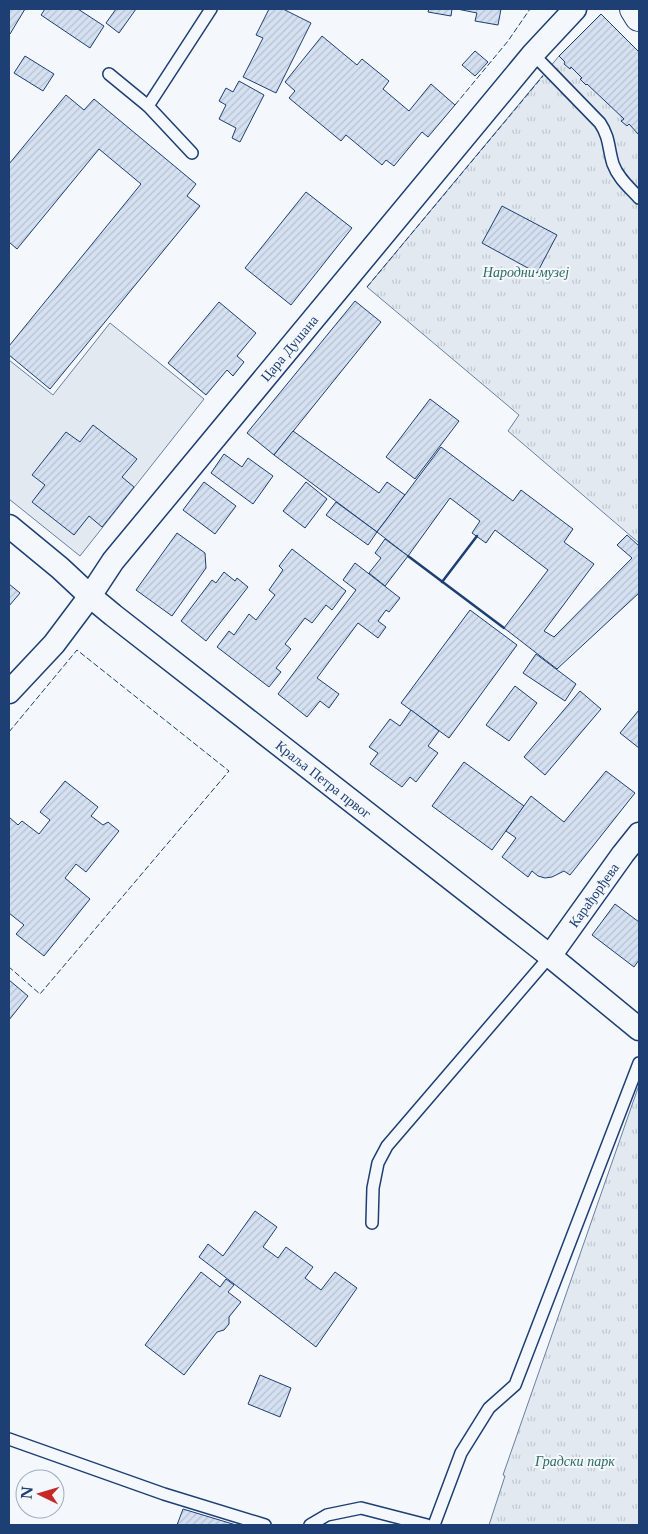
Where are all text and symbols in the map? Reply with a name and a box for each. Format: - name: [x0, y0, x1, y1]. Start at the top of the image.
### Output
- park label: Народни музеј: [482, 263, 569, 281]
- street label: Цара Душана: [257, 311, 323, 385]
- street label: Краља Петра првог: [272, 736, 375, 822]
- street label: Карађорђева: [565, 859, 623, 931]
- park label: Градски парк: [534, 1452, 615, 1470]
- north arrow: [15, 1469, 65, 1519]
- text: N: [18, 1486, 37, 1500]

